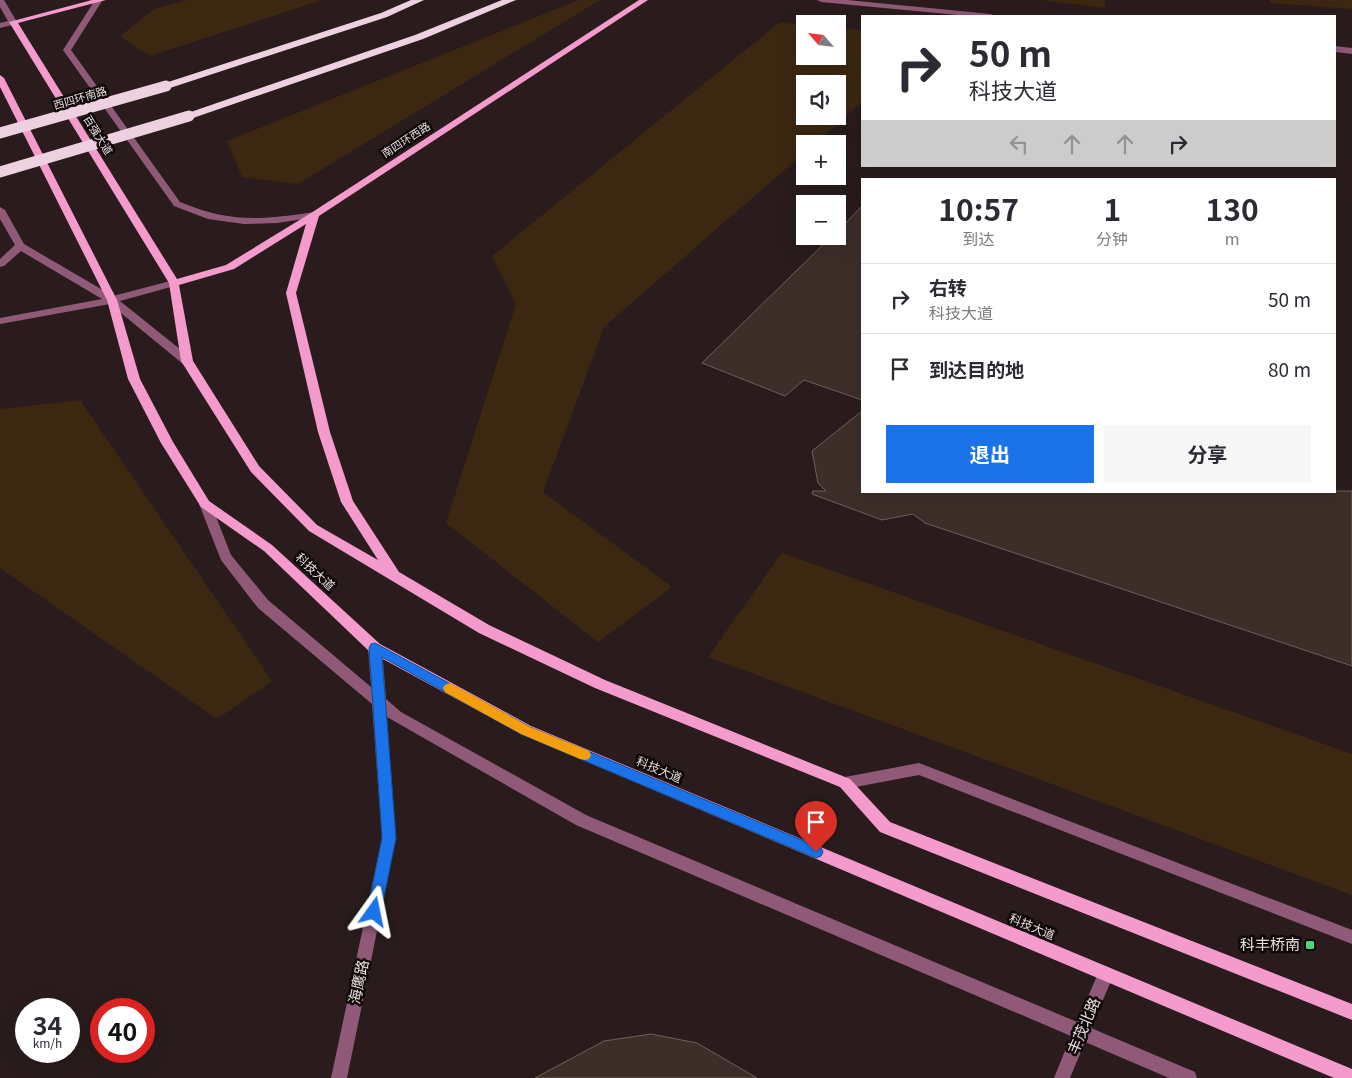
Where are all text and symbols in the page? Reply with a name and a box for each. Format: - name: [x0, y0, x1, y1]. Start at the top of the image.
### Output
- north arrow: [796, 15, 846, 65]
- map controls: [796, 15, 846, 245]
- text: 50 m: [969, 26, 1052, 77]
- icon: right: [886, 35, 951, 100]
- text: 科技大道: [969, 73, 1057, 105]
- button: sound: [796, 75, 846, 125]
- street label: 西四环南路: [51, 82, 108, 112]
- street label: 百强大道: [80, 112, 117, 157]
- street label: 南四环西路: [378, 117, 433, 161]
- icon: left: [1005, 130, 1033, 158]
- icon: ahead: [1058, 130, 1086, 158]
- icon: ahead: [1111, 130, 1139, 158]
- icon: right: [1164, 130, 1192, 158]
- button: +: [796, 135, 846, 185]
- text: 10:57: [938, 186, 1019, 230]
- text: 1: [1103, 186, 1121, 230]
- text: 130: [1206, 186, 1259, 230]
- button: −: [796, 195, 846, 245]
- text: 到达: [963, 226, 995, 250]
- text: 分钟: [1096, 226, 1128, 250]
- text: m: [1225, 226, 1240, 250]
- text: 右转: [929, 273, 967, 300]
- icon: right: [886, 285, 914, 313]
- text: 50 m: [1268, 285, 1311, 312]
- text: 科技大道: [929, 300, 993, 324]
- icon: arrive: [886, 355, 914, 383]
- text: 到达目的地: [929, 355, 1024, 382]
- text: 80 m: [1268, 355, 1311, 382]
- button: 退出: [886, 425, 1094, 483]
- button: 分享: [1104, 425, 1311, 483]
- street label: 科技大道: [293, 548, 339, 593]
- street label: 科技大道: [634, 751, 685, 786]
- pin: [795, 801, 837, 852]
- icon: arrive: [802, 808, 830, 836]
- position arrow: [347, 885, 399, 937]
- street label: 科技大道: [1007, 908, 1058, 943]
- place label: 科丰桥南: [1240, 933, 1300, 954]
- marker: 科丰桥南: [1304, 939, 1316, 951]
- street label: 海鹰路: [343, 957, 372, 1006]
- street label: 丰茂北路: [1061, 994, 1104, 1057]
- speed limit sign: 40: [90, 998, 155, 1063]
- text: 34: [33, 1006, 62, 1042]
- text: km/h: [33, 1034, 62, 1051]

